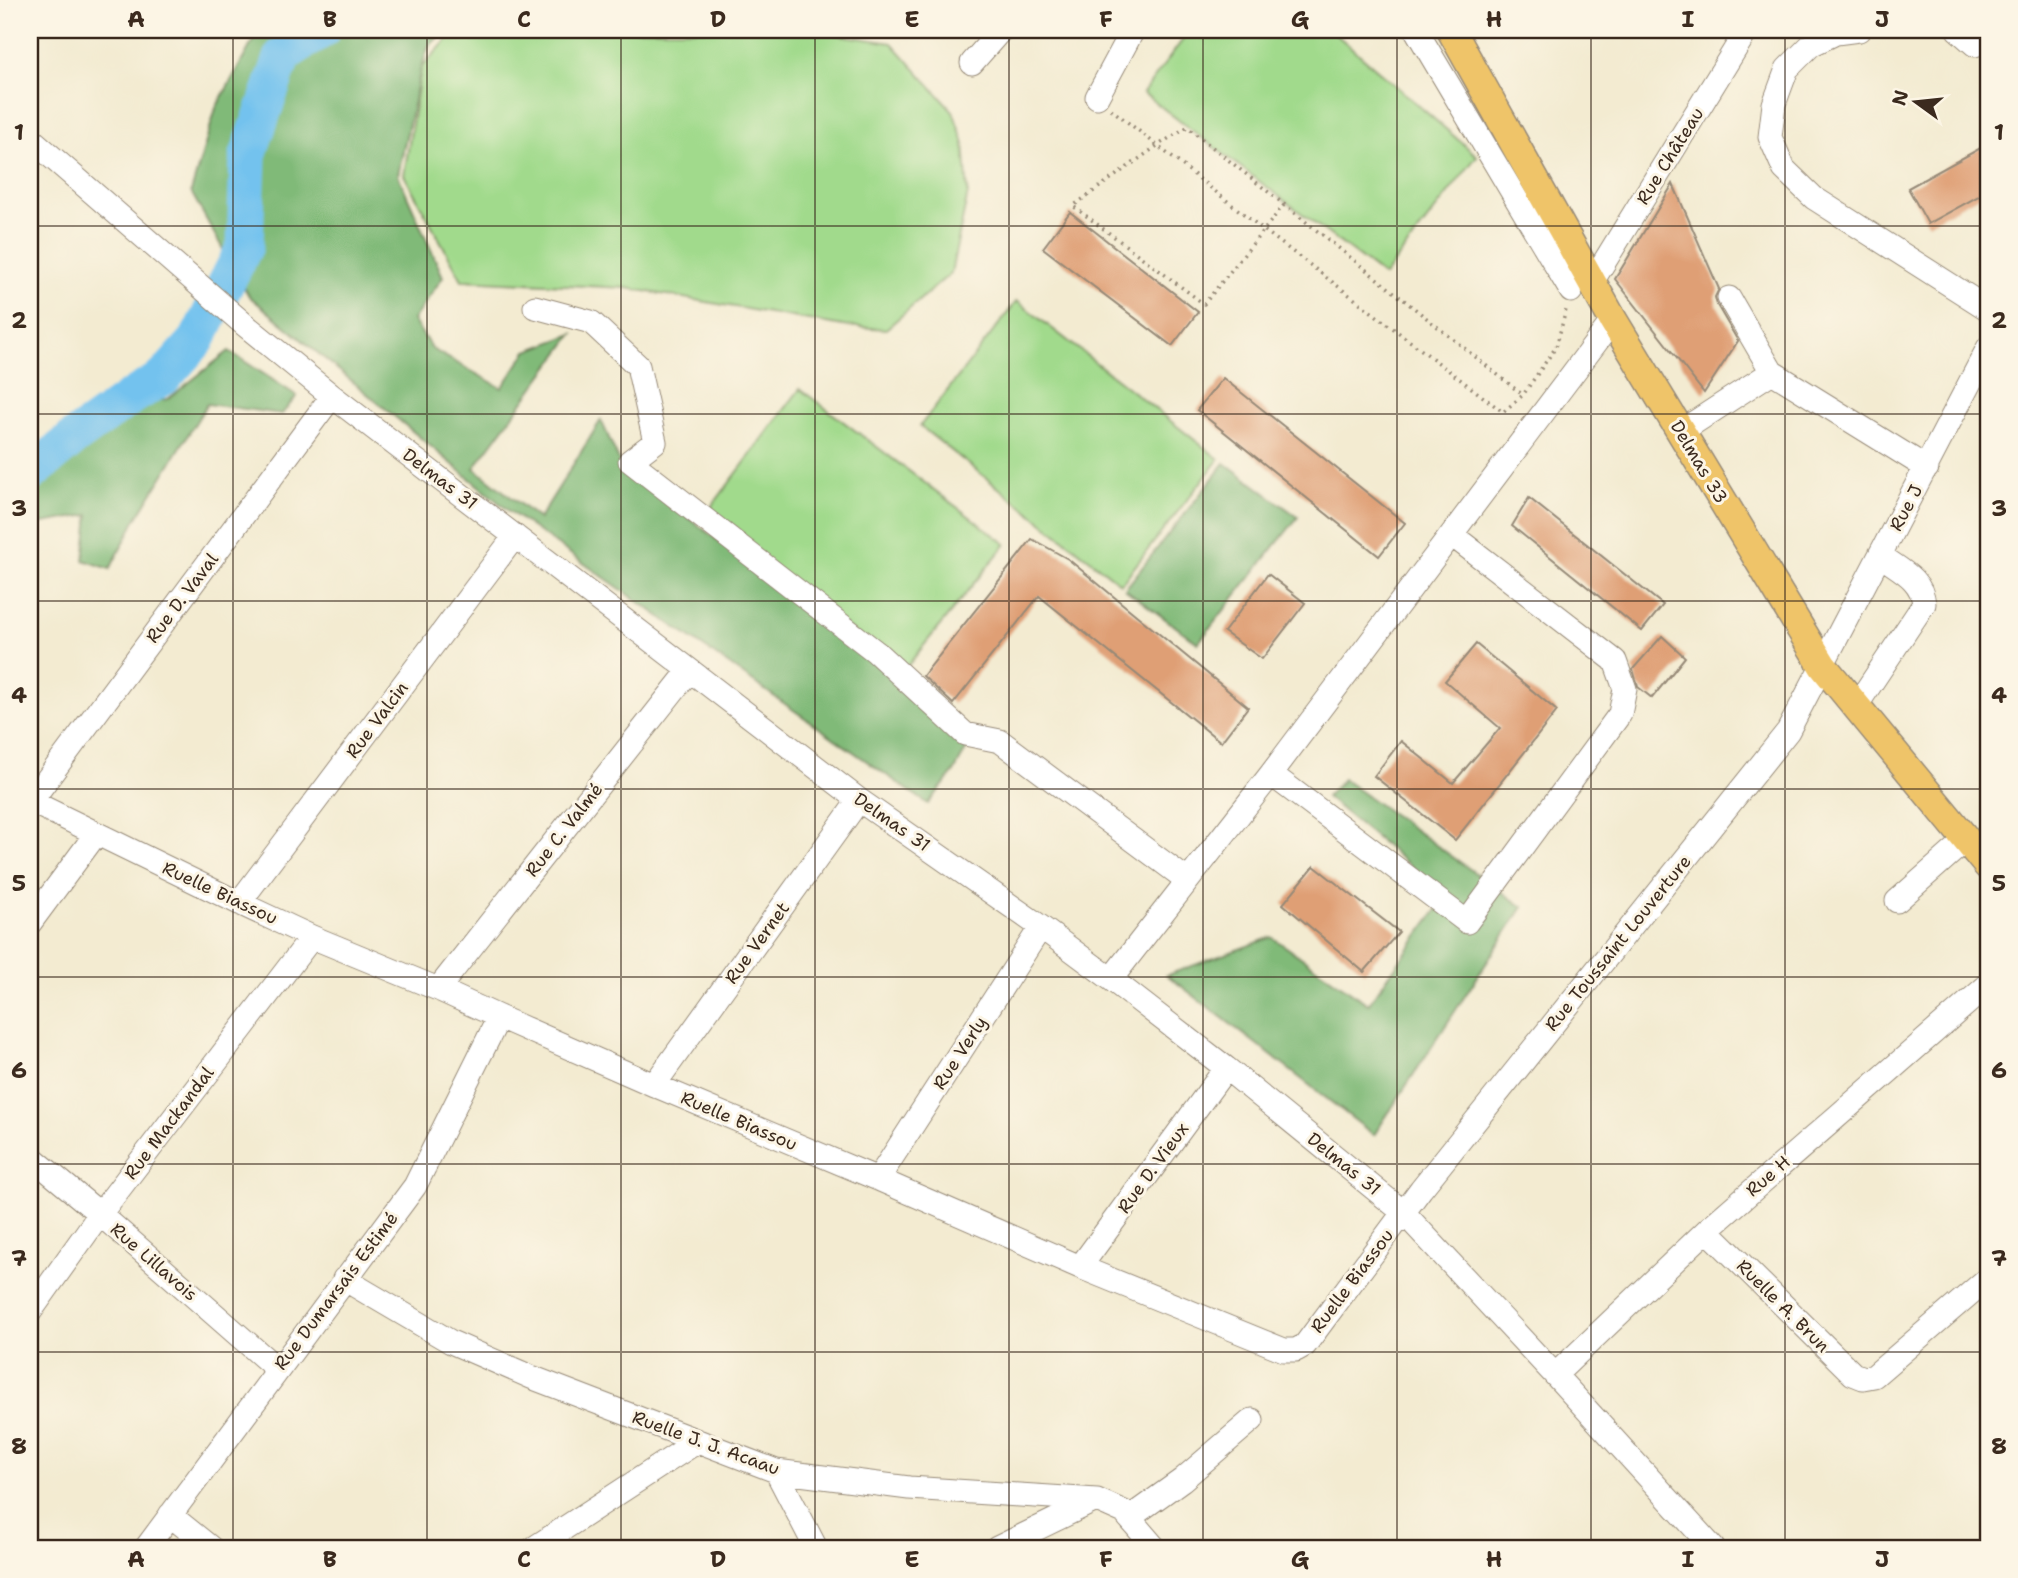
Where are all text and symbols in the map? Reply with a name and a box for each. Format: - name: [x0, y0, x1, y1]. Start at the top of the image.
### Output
- text: A: [127, 4, 145, 34]
- text: B: [323, 4, 337, 34]
- text: C: [517, 4, 531, 34]
- text: D: [710, 4, 726, 34]
- text: E: [904, 4, 920, 34]
- text: F: [1099, 4, 1113, 34]
- text: G: [1291, 4, 1310, 34]
- text: H: [1486, 4, 1502, 34]
- text: I: [1682, 4, 1695, 34]
- text: J: [1875, 4, 1889, 34]
- north arrow: [1882, 66, 1952, 136]
- text: N: [1886, 87, 1914, 108]
- street label: Rue Château: [1631, 103, 1709, 209]
- text: 1: [14, 117, 24, 147]
- text: 1: [1994, 117, 2004, 147]
- text: 2: [11, 305, 27, 335]
- text: 2: [1991, 305, 2007, 335]
- street label: Delmas 33: [1665, 416, 1733, 508]
- street label: Delmas 31: [398, 443, 482, 515]
- street label: Rue J: [1884, 481, 1928, 535]
- text: 3: [11, 493, 27, 523]
- text: 3: [1991, 493, 2007, 523]
- street label: Rue D. Vaval: [140, 548, 224, 648]
- street label: Rue Valcin: [340, 677, 414, 763]
- text: 4: [11, 680, 27, 710]
- text: 4: [1991, 680, 2007, 710]
- street label: Rue C. Valmé: [520, 778, 608, 882]
- street label: Delmas 31: [849, 787, 935, 857]
- street label: Rue Toussaint Louverture: [1539, 850, 1697, 1036]
- street label: Ruelle Biassou: [159, 856, 281, 930]
- text: 5: [12, 868, 26, 898]
- text: 5: [1992, 868, 2006, 898]
- street label: Rue Vernet: [719, 897, 795, 989]
- street label: Rue Verly: [927, 1012, 993, 1094]
- text: 6: [11, 1055, 27, 1085]
- text: 6: [1991, 1055, 2007, 1085]
- street label: Rue Mackandal: [119, 1061, 220, 1184]
- street label: Ruelle Biassou: [677, 1086, 801, 1156]
- street label: Rue D. Vieux: [1112, 1118, 1194, 1218]
- street label: Delmas 31: [1302, 1127, 1386, 1201]
- street label: Rue H: [1741, 1150, 1795, 1202]
- street label: Rue Dumarsais Estimé: [269, 1207, 403, 1375]
- street label: Rue Lillavois: [105, 1218, 203, 1306]
- street label: Ruelle Biassou: [1305, 1224, 1399, 1338]
- text: 7: [11, 1243, 27, 1273]
- text: 7: [1991, 1243, 2007, 1273]
- street label: Ruelle A. Brun: [1731, 1254, 1835, 1358]
- street label: Ruelle J. J. Acaau: [629, 1405, 783, 1481]
- text: 8: [11, 1431, 27, 1461]
- text: 8: [1991, 1431, 2007, 1461]
- text: A: [127, 1544, 145, 1574]
- text: B: [323, 1544, 337, 1574]
- text: C: [517, 1544, 531, 1574]
- text: D: [710, 1544, 726, 1574]
- text: E: [904, 1544, 920, 1574]
- text: F: [1099, 1544, 1113, 1574]
- text: G: [1291, 1544, 1310, 1574]
- text: H: [1486, 1544, 1502, 1574]
- text: I: [1682, 1544, 1695, 1574]
- text: J: [1875, 1544, 1889, 1574]

